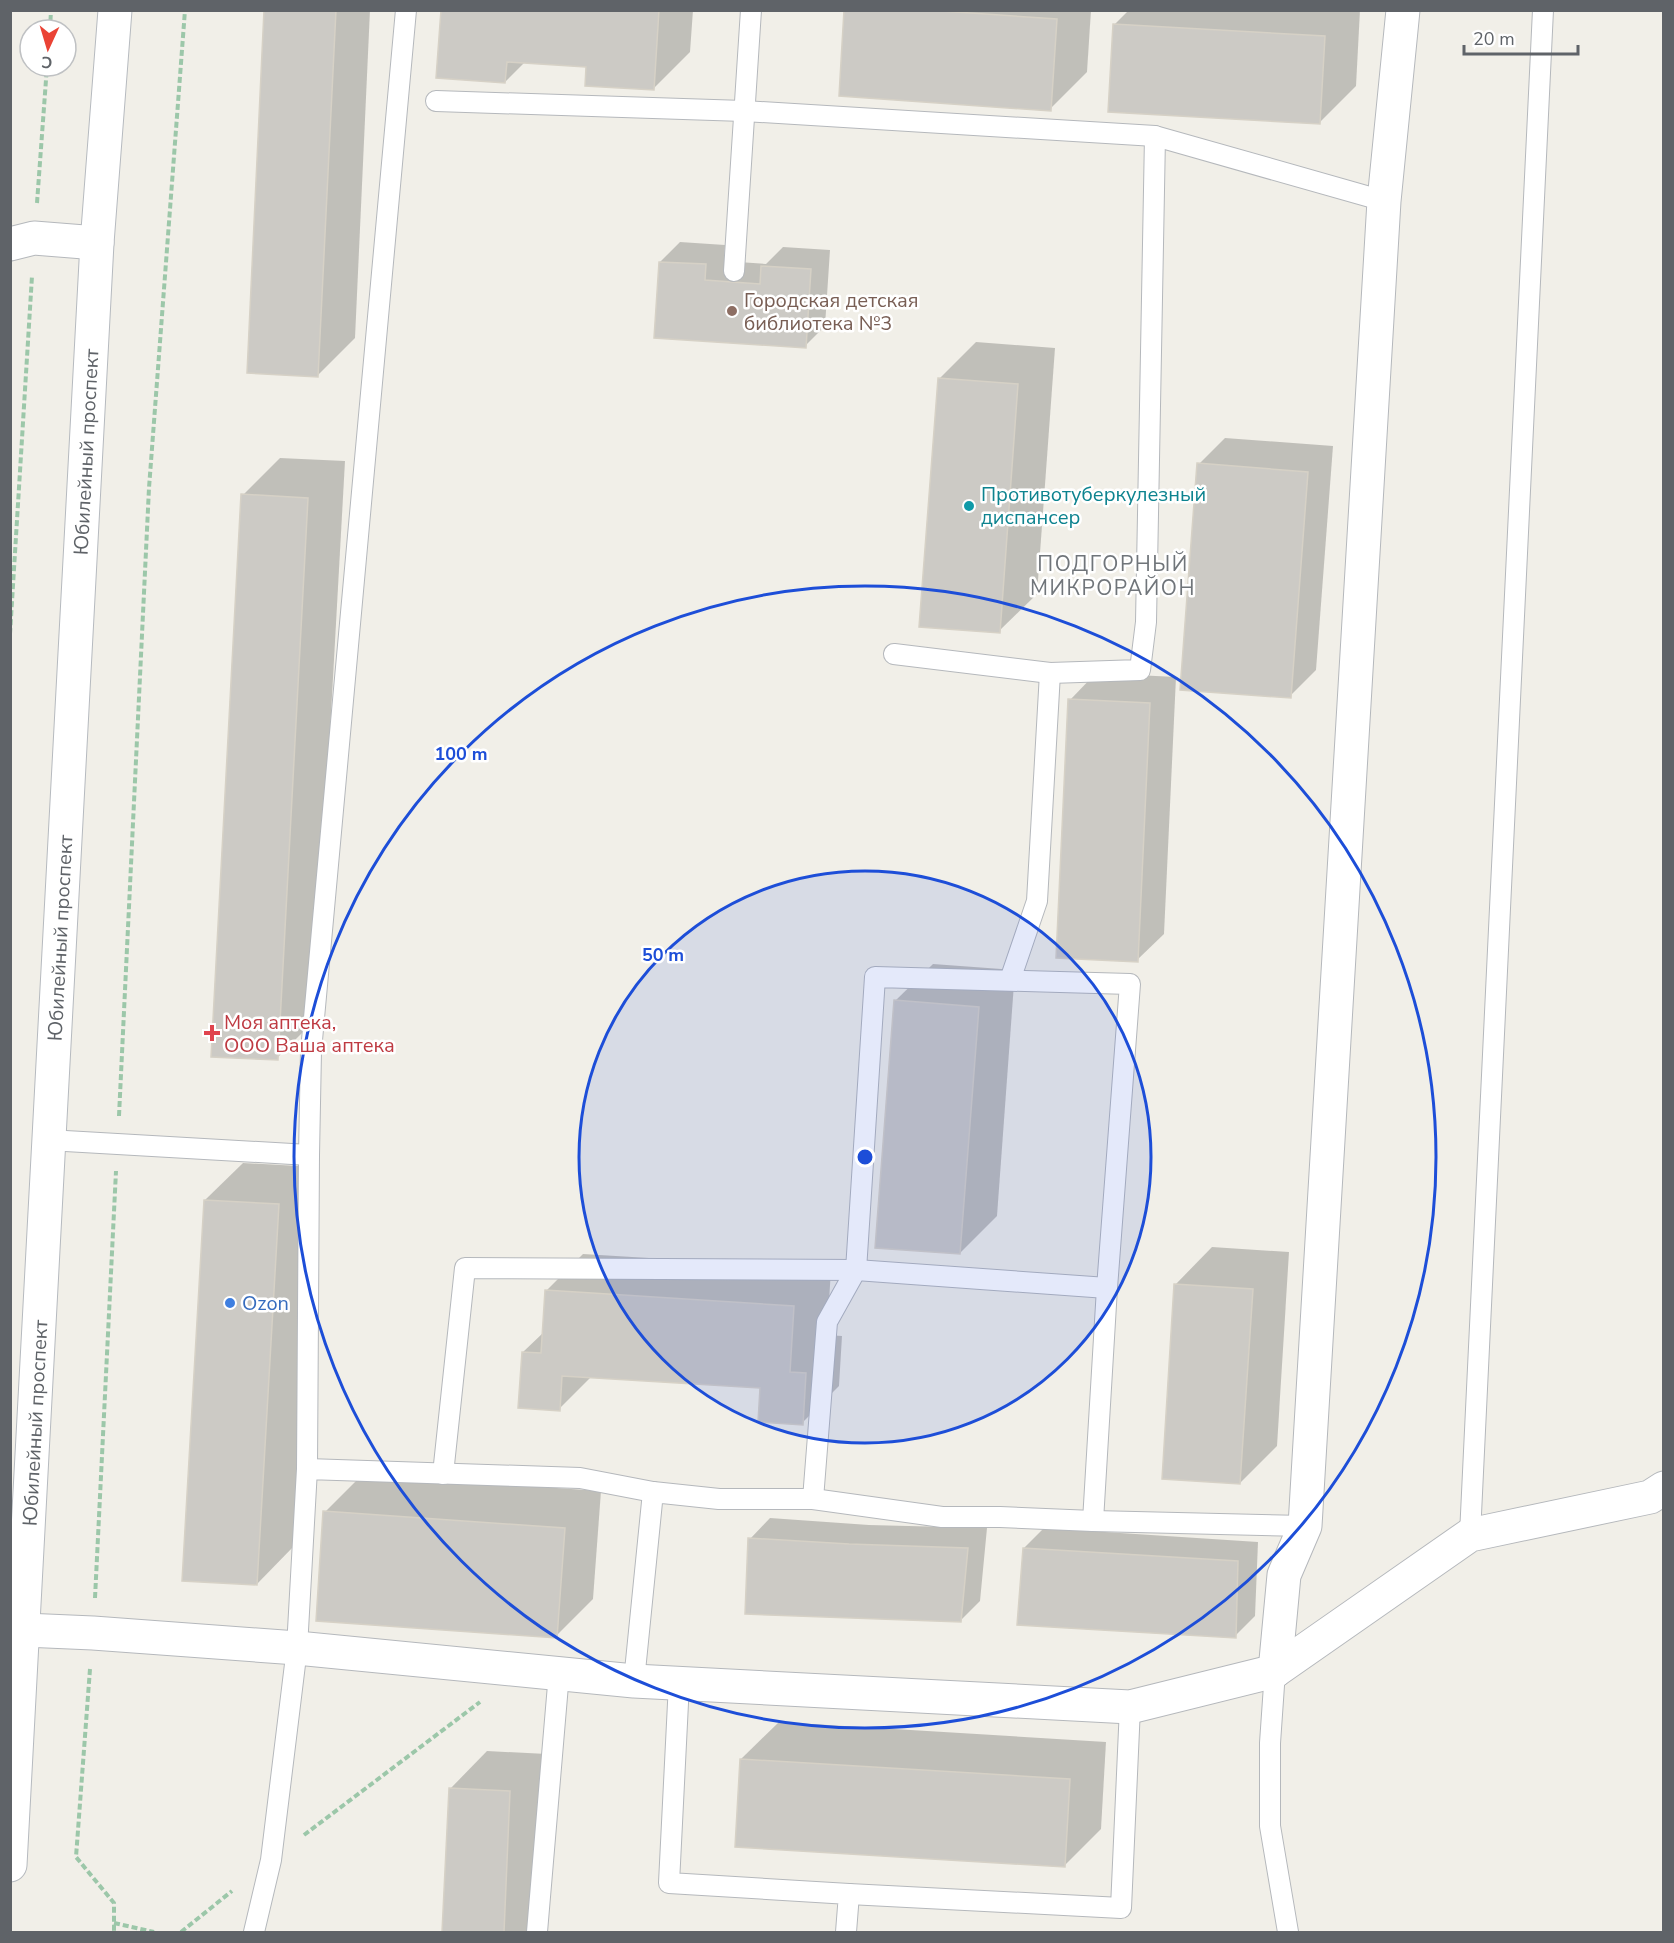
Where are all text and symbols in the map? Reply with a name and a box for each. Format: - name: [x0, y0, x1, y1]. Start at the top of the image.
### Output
- north arrow: [18, 18, 78, 78]
- scale bar: [1464, 18, 1578, 56]
- text: 20 m: [1473, 27, 1515, 51]
- text: С: [41, 51, 53, 73]
- place label: Городская детская библиотека №3: [744, 287, 919, 337]
- marker: Городская детская библиотека №3: [725, 304, 739, 318]
- street label: Юбилейный проспект: [68, 348, 105, 556]
- place label: Противотуберкулезный диспансер: [981, 481, 1206, 531]
- marker: Противотуберкулезный диспансер: [962, 499, 976, 513]
- district label: ПОДГОРНЫЙ МИКРОРАЙОН: [1030, 550, 1196, 602]
- text: 100 m: [434, 742, 488, 766]
- street label: Юбилейный проспект: [42, 834, 79, 1042]
- text: 50 m: [642, 943, 684, 967]
- place label: Моя аптека, ООО Ваша аптека: [224, 1009, 395, 1059]
- marker: Моя аптека, ООО Ваша аптека: [205, 1026, 219, 1040]
- centre of rings: [855, 1147, 875, 1167]
- place label: Ozon: [242, 1290, 289, 1317]
- marker: Ozon: [223, 1296, 237, 1310]
- street label: Юбилейный проспект: [17, 1319, 54, 1527]

